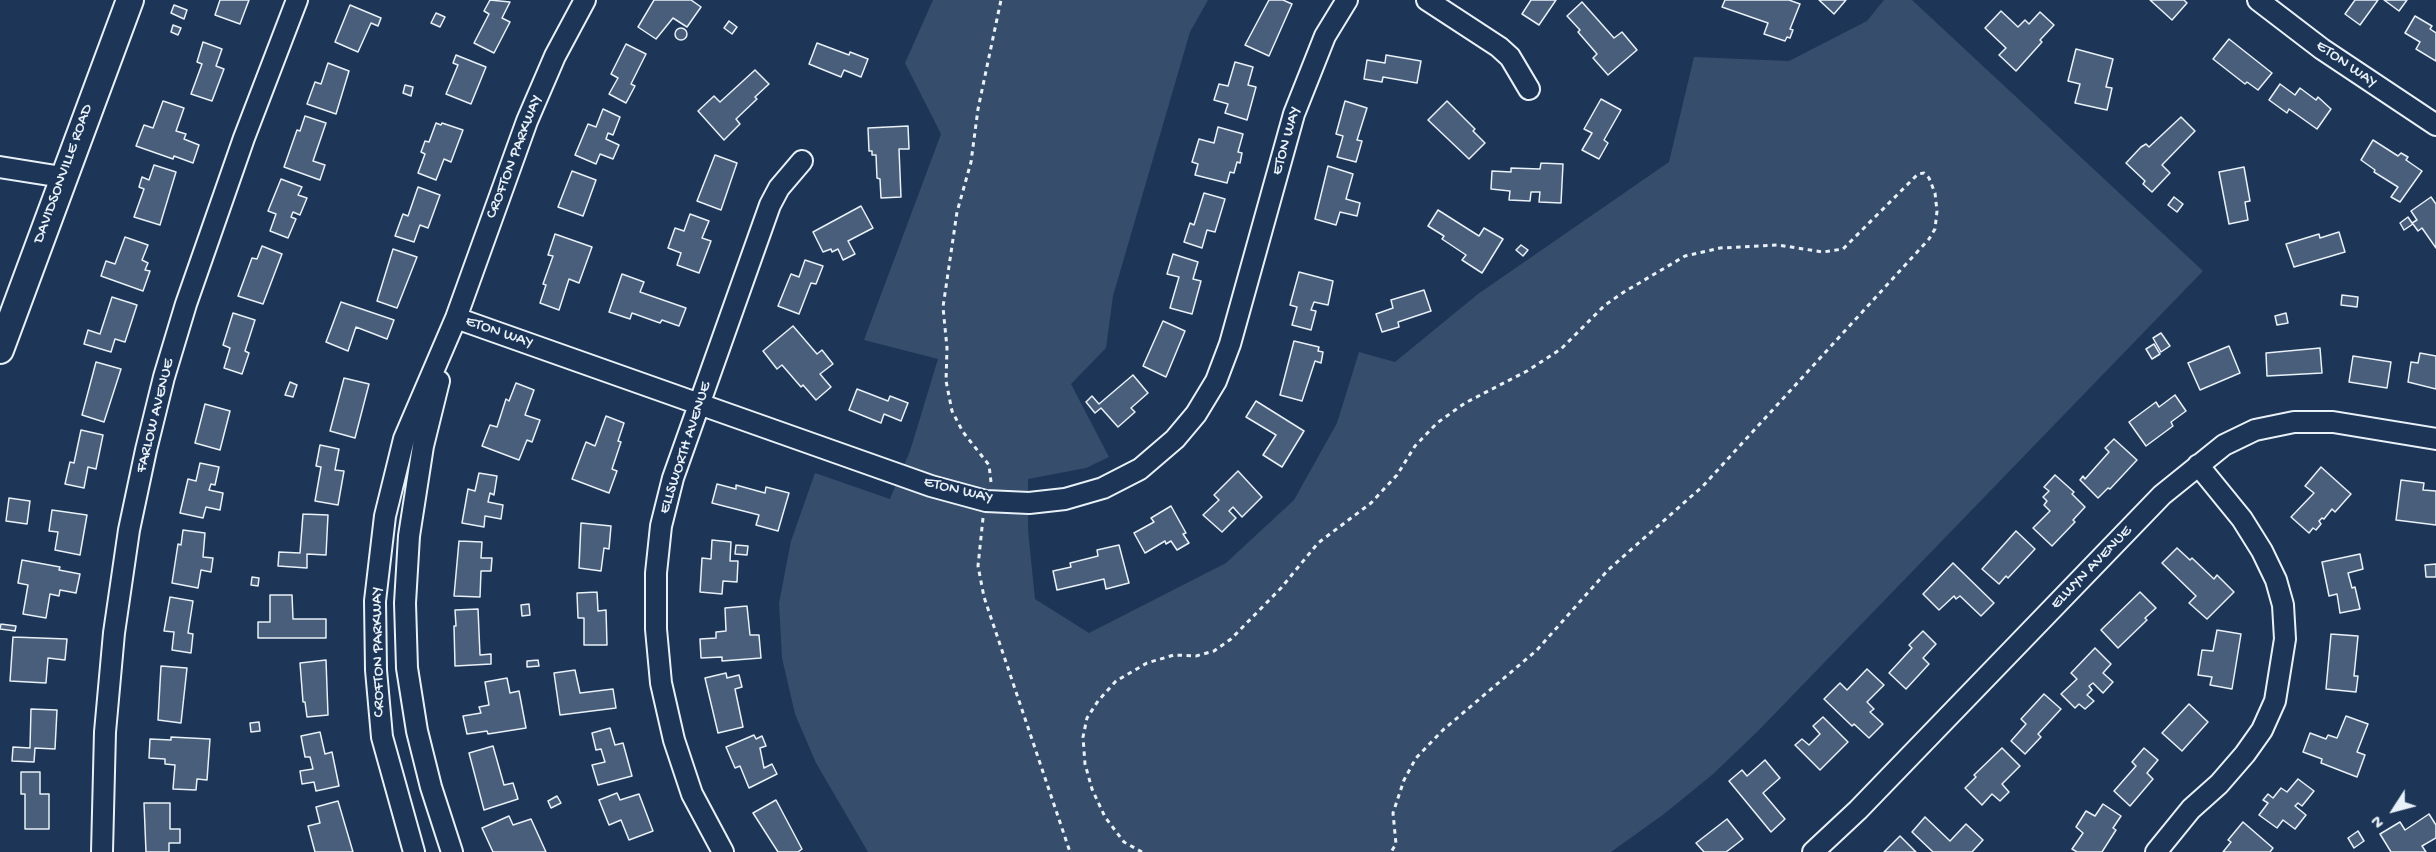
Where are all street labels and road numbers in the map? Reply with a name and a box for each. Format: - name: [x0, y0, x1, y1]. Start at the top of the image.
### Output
- street label: ETON WAY: [2312, 37, 2380, 93]
- street label: CROFTON PARKWAY: [483, 92, 547, 222]
- street label: DAVIDSONVILLE ROAD: [30, 102, 98, 246]
- street label: ETON WAY: [1268, 104, 1306, 178]
- street label: ETON WAY: [463, 312, 535, 354]
- street label: FARLOW AVENUE: [133, 357, 179, 475]
- street label: ELLSWORTH AVENUE: [656, 380, 716, 516]
- street label: ETON WAY: [921, 473, 995, 509]
- street label: ELWYN AVENUE: [2047, 522, 2137, 614]
- street label: CROFTON PARKWAY: [368, 586, 390, 718]

